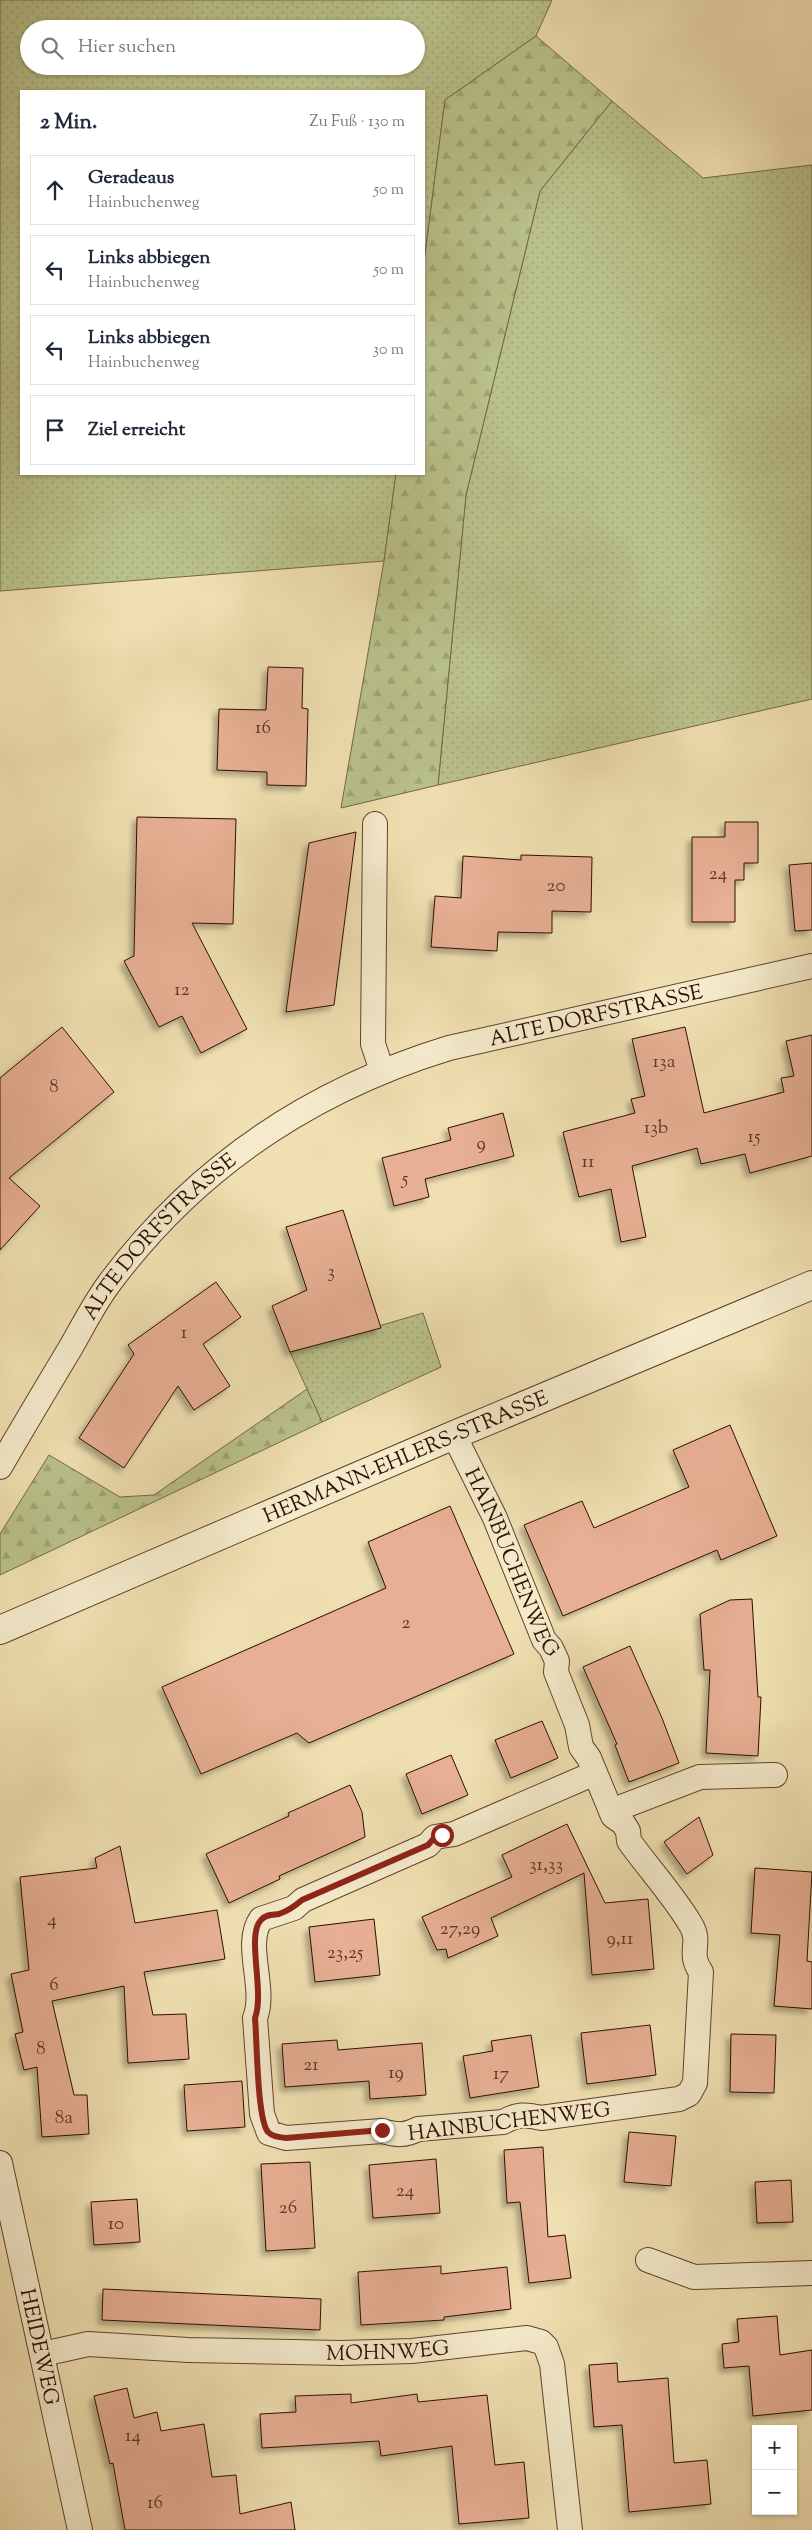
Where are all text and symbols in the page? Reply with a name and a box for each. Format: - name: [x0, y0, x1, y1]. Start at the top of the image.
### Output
- search box: [20, 20, 425, 75]
- icon: search: [38, 34, 66, 62]
- text: Hier suchen: [78, 34, 176, 61]
- text: 2 Min.: [40, 108, 97, 138]
- text: Zu Fuß · 130 m: [309, 111, 405, 134]
- text: Geradeaus: [88, 165, 174, 192]
- icon: ahead: [41, 176, 69, 204]
- text: 50 m: [373, 179, 404, 202]
- text: Hainbuchenweg: [88, 192, 199, 215]
- text: Links abbiegen: [88, 245, 211, 272]
- icon: left: [41, 256, 69, 284]
- text: 50 m: [373, 259, 404, 282]
- text: Hainbuchenweg: [88, 272, 199, 295]
- text: Links abbiegen: [88, 325, 211, 352]
- icon: left: [41, 336, 69, 364]
- text: 30 m: [373, 339, 404, 362]
- text: Hainbuchenweg: [88, 352, 199, 375]
- icon: arrive: [41, 416, 69, 444]
- text: Ziel erreicht: [88, 417, 185, 444]
- house number: 16: [255, 715, 271, 742]
- house number: 24: [709, 861, 728, 888]
- house number: 20: [547, 873, 565, 900]
- house number: 12: [174, 977, 190, 1004]
- street label: ALTE DORFSTRASSE: [487, 978, 706, 1055]
- house number: 13a: [653, 1049, 676, 1076]
- house number: 8: [49, 1074, 59, 1101]
- house number: 13b: [644, 1115, 668, 1142]
- house number: 15: [748, 1124, 761, 1151]
- house number: 9: [476, 1131, 486, 1158]
- street label: ALTE DORFSTRASSE: [76, 1147, 244, 1326]
- house number: 11: [582, 1149, 595, 1176]
- house number: 5: [401, 1166, 409, 1193]
- house number: 3: [327, 1259, 335, 1286]
- house number: 1: [181, 1320, 188, 1347]
- street label: HERMANN-EHLERS-STRASSE: [259, 1384, 554, 1532]
- street label: HAINBUCHENWEG: [456, 1463, 566, 1665]
- house number: 2: [402, 1610, 411, 1637]
- route start: [431, 1824, 454, 1847]
- house number: 31,33: [529, 1852, 563, 1879]
- house number: 4: [47, 1907, 57, 1934]
- house number: 27,29: [440, 1916, 480, 1943]
- house number: 9,11: [607, 1926, 634, 1953]
- house number: 23,25: [327, 1940, 364, 1967]
- house number: 6: [49, 1972, 59, 1999]
- house number: 8: [36, 2036, 46, 2063]
- house number: 21: [303, 2052, 319, 2079]
- house number: 19: [388, 2060, 404, 2087]
- house number: 17: [493, 2061, 509, 2088]
- street label: HAINBUCHENWEG: [406, 2096, 612, 2150]
- house number: 8a: [55, 2105, 73, 2132]
- route end: [371, 2119, 394, 2142]
- house number: 24: [396, 2178, 415, 2205]
- house number: 26: [279, 2195, 297, 2222]
- house number: 10: [108, 2211, 124, 2238]
- street label: HEIDEWEG: [11, 2286, 65, 2408]
- street label: MOHNWEG: [326, 2334, 451, 2370]
- house number: 14: [125, 2423, 141, 2450]
- map controls: [752, 2425, 797, 2515]
- button: +: [752, 2425, 797, 2470]
- button: −: [752, 2470, 797, 2515]
- house number: 16: [147, 2490, 163, 2517]

